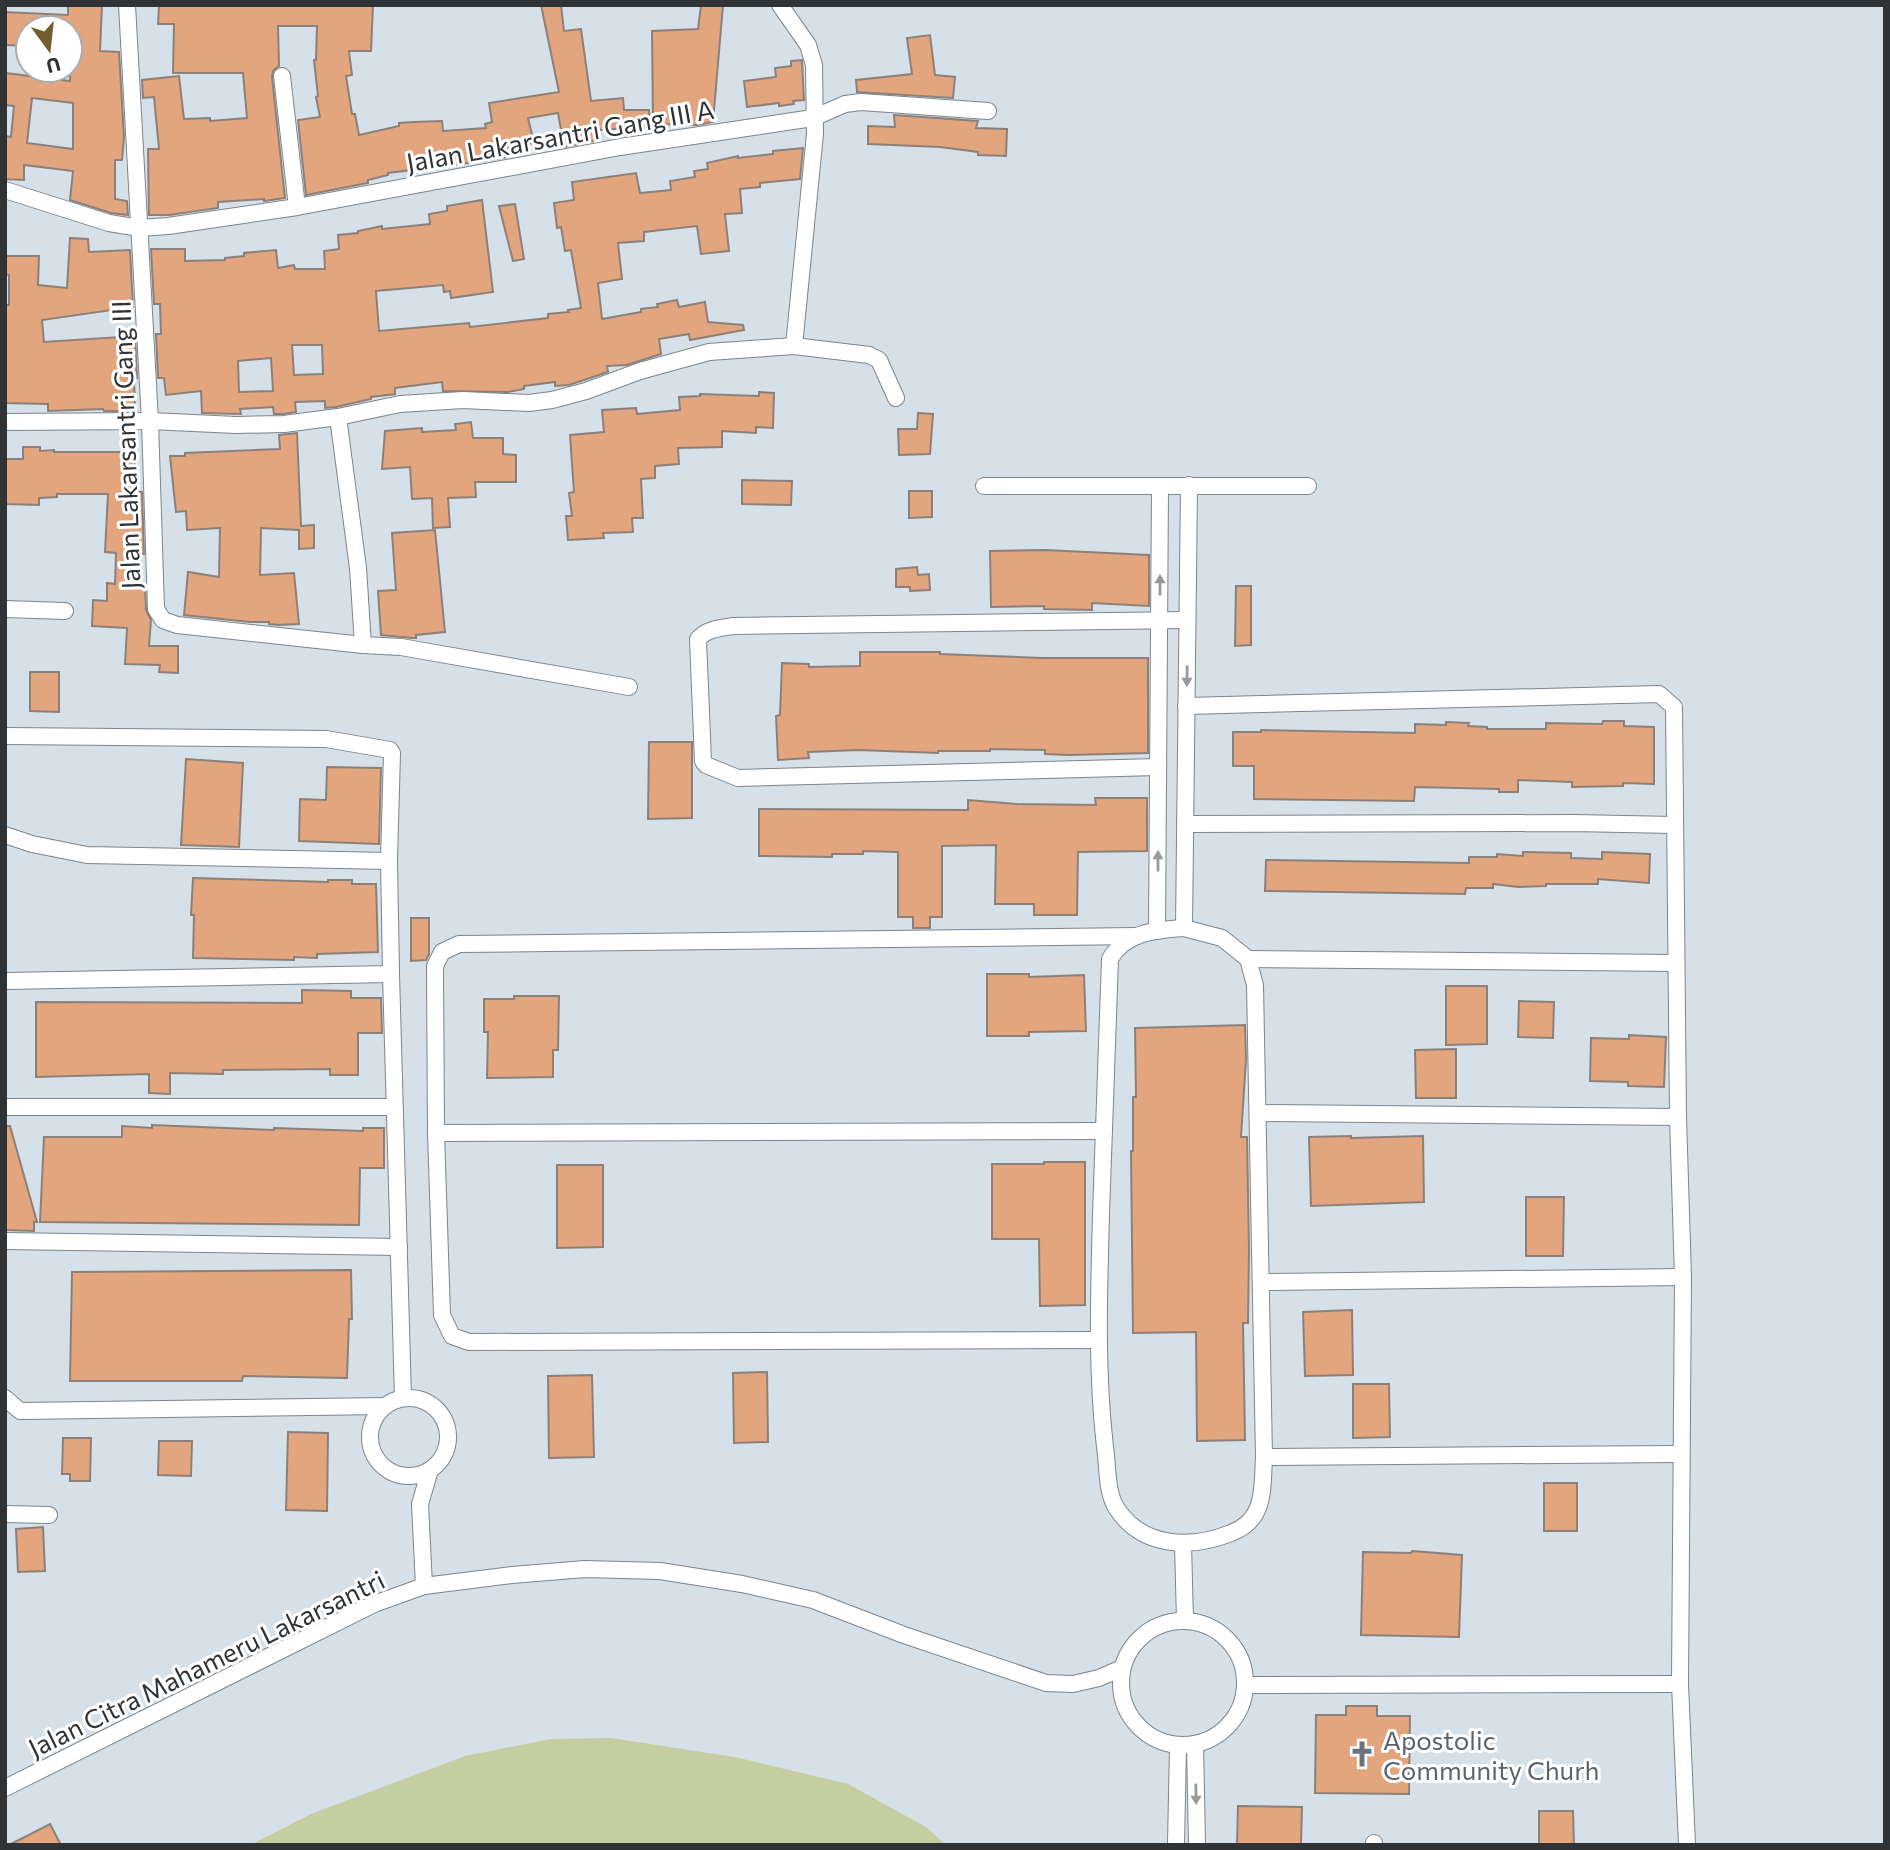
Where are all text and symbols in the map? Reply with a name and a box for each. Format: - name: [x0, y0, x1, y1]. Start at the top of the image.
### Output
- north arrow: [14, 14, 84, 84]
- text: U: [44, 53, 63, 79]
- street label: Jalan Lakarsantri Gang III A: [404, 93, 716, 177]
- street label: Jalan Lakarsantri Gang III: [104, 300, 146, 590]
- one-way arrow: [1154, 574, 1165, 596]
- one-way arrow: [1181, 665, 1193, 687]
- one-way arrow: [1152, 850, 1163, 872]
- street label: Jalan Citra Mahameru Lakarsantri: [23, 1563, 389, 1763]
- place label: Apostolic Community Churh: [1383, 1724, 1599, 1785]
- church icon: Apostolic Community Churh: [1347, 1739, 1377, 1769]
- one-way arrow: [1190, 1784, 1202, 1806]

